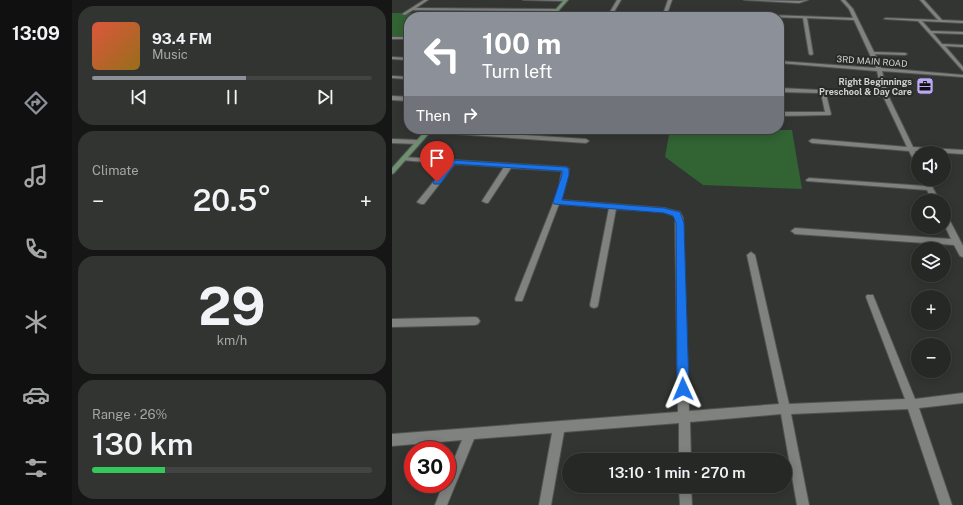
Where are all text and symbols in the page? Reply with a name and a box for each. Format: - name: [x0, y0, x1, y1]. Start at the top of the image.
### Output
- text: 13:09: [12, 23, 60, 44]
- text: 100 m: [482, 27, 561, 60]
- icon: left: [416, 28, 468, 80]
- text: 93.4 FM: [152, 30, 212, 47]
- text: Music: [152, 47, 188, 62]
- street label: 3RD MAIN ROAD: [836, 53, 908, 69]
- text: Turn left: [482, 61, 552, 82]
- place label: Right Beginnings Preschool & Day Care: [819, 76, 912, 97]
- office icon: Right Beginnings Preschool & Day Care: [915, 76, 935, 96]
- icon: previous: [128, 86, 150, 108]
- icon: pause: [221, 86, 243, 108]
- icon: next: [314, 86, 336, 108]
- icon: directions: [22, 89, 50, 117]
- icon: right: [459, 104, 481, 126]
- text: Then: [416, 107, 451, 124]
- pin: [420, 141, 454, 182]
- map controls: [911, 146, 951, 378]
- button: sound: [911, 146, 951, 186]
- icon: arrive: [426, 147, 448, 169]
- icon: music: [22, 162, 50, 190]
- text: Climate: [92, 163, 139, 178]
- text: 20.5°: [193, 182, 271, 218]
- text: −: [92, 188, 104, 214]
- text: +: [360, 188, 372, 214]
- button: search: [911, 194, 951, 234]
- icon: phone: [22, 235, 50, 263]
- button: layers: [911, 242, 951, 282]
- text: 29: [198, 276, 266, 337]
- button: +: [911, 290, 951, 330]
- icon: climate: [22, 308, 50, 336]
- text: km/h: [217, 333, 247, 348]
- button: −: [911, 338, 951, 378]
- position arrow: [662, 368, 704, 410]
- icon: car: [22, 381, 50, 409]
- text: Range · 26%: [92, 407, 167, 422]
- text: 130 km: [92, 426, 193, 462]
- speed limit sign: 30: [404, 441, 456, 493]
- icon: filters: [22, 454, 50, 482]
- text: 13:10 · 1 min · 270 m: [609, 464, 745, 481]

